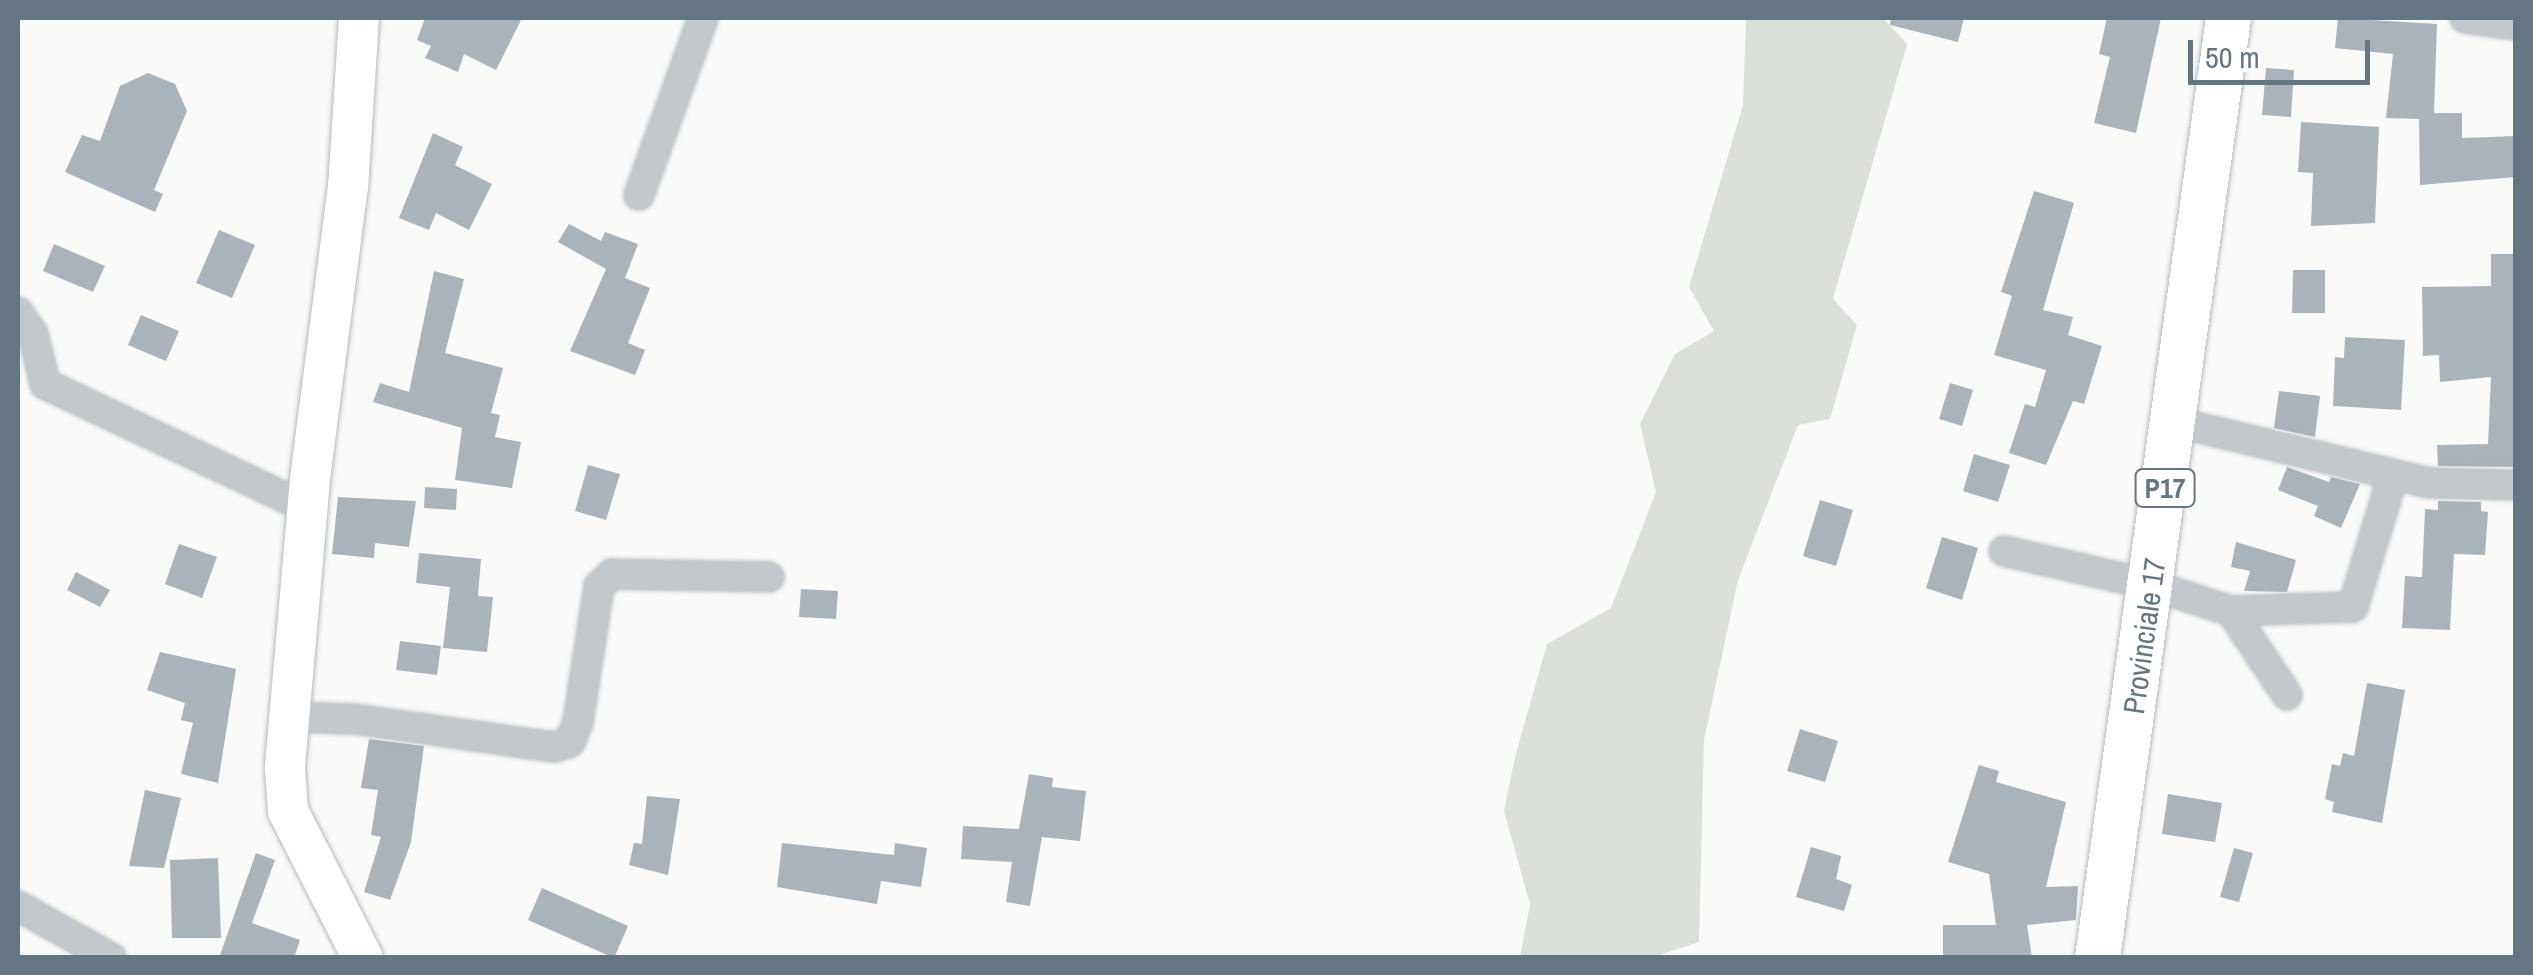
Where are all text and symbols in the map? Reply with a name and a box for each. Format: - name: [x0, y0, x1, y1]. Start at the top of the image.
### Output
- scale bar: [2193, 20, 2376, 82]
- text: 50 m: [2205, 37, 2260, 77]
- road number: P17: [2132, 465, 2198, 511]
- street label: Provinciale 17: [2115, 556, 2173, 716]

